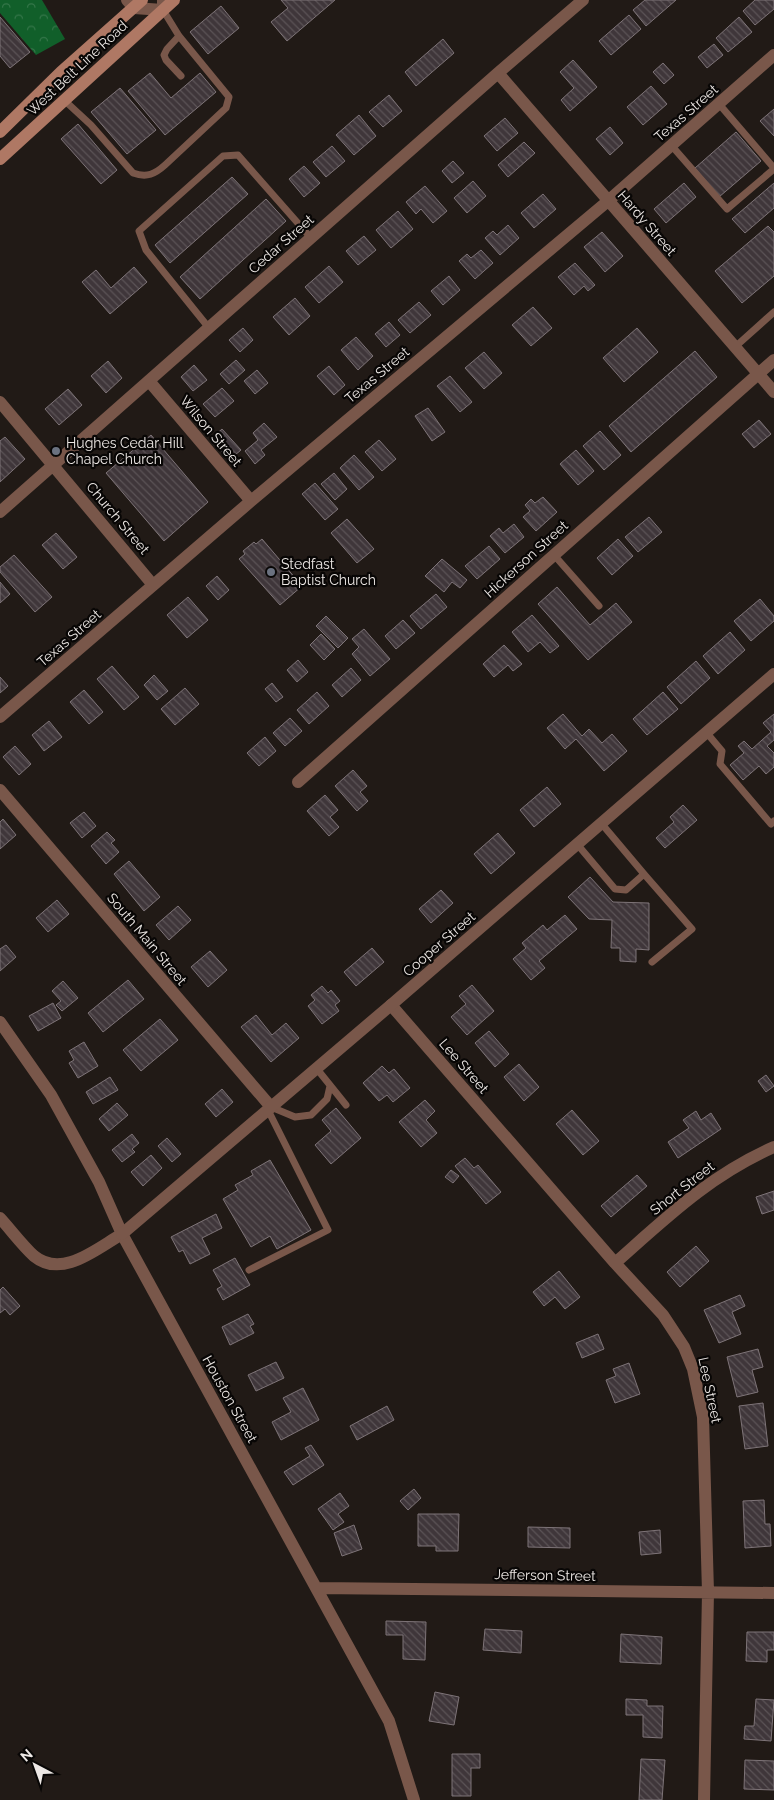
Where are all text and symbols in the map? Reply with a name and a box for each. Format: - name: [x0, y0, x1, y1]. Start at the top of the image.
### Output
- street label: West Belt Line Road: [24, 17, 130, 119]
- street label: Texas Street: [651, 81, 721, 145]
- street label: Hardy Street: [614, 187, 680, 259]
- street label: Cedar Street: [245, 211, 317, 277]
- street label: Texas Street: [342, 343, 413, 406]
- street label: Wilson Street: [177, 392, 245, 470]
- place label: Hughes Cedar Hill Chapel Church: [66, 435, 184, 467]
- marker: Hughes Cedar Hill Chapel Church: [50, 445, 62, 457]
- street label: Church Street: [83, 479, 153, 557]
- street label: Hickerson Street: [481, 517, 571, 601]
- place label: Stedfast Baptist Church: [281, 556, 376, 588]
- marker: Stedfast Baptist Church: [265, 566, 277, 578]
- street label: Texas Street: [34, 606, 104, 670]
- street label: South Main Street: [104, 890, 190, 988]
- street label: Cooper Street: [400, 908, 478, 980]
- street label: Lee Street: [436, 1036, 492, 1097]
- street label: Short Street: [647, 1158, 717, 1218]
- street label: Houston Street: [199, 1353, 261, 1446]
- street label: Lee Street: [695, 1356, 725, 1425]
- street label: Jefferson Street: [494, 1566, 596, 1584]
- north arrow: [10, 1740, 60, 1790]
- text: N: [17, 1746, 36, 1765]

